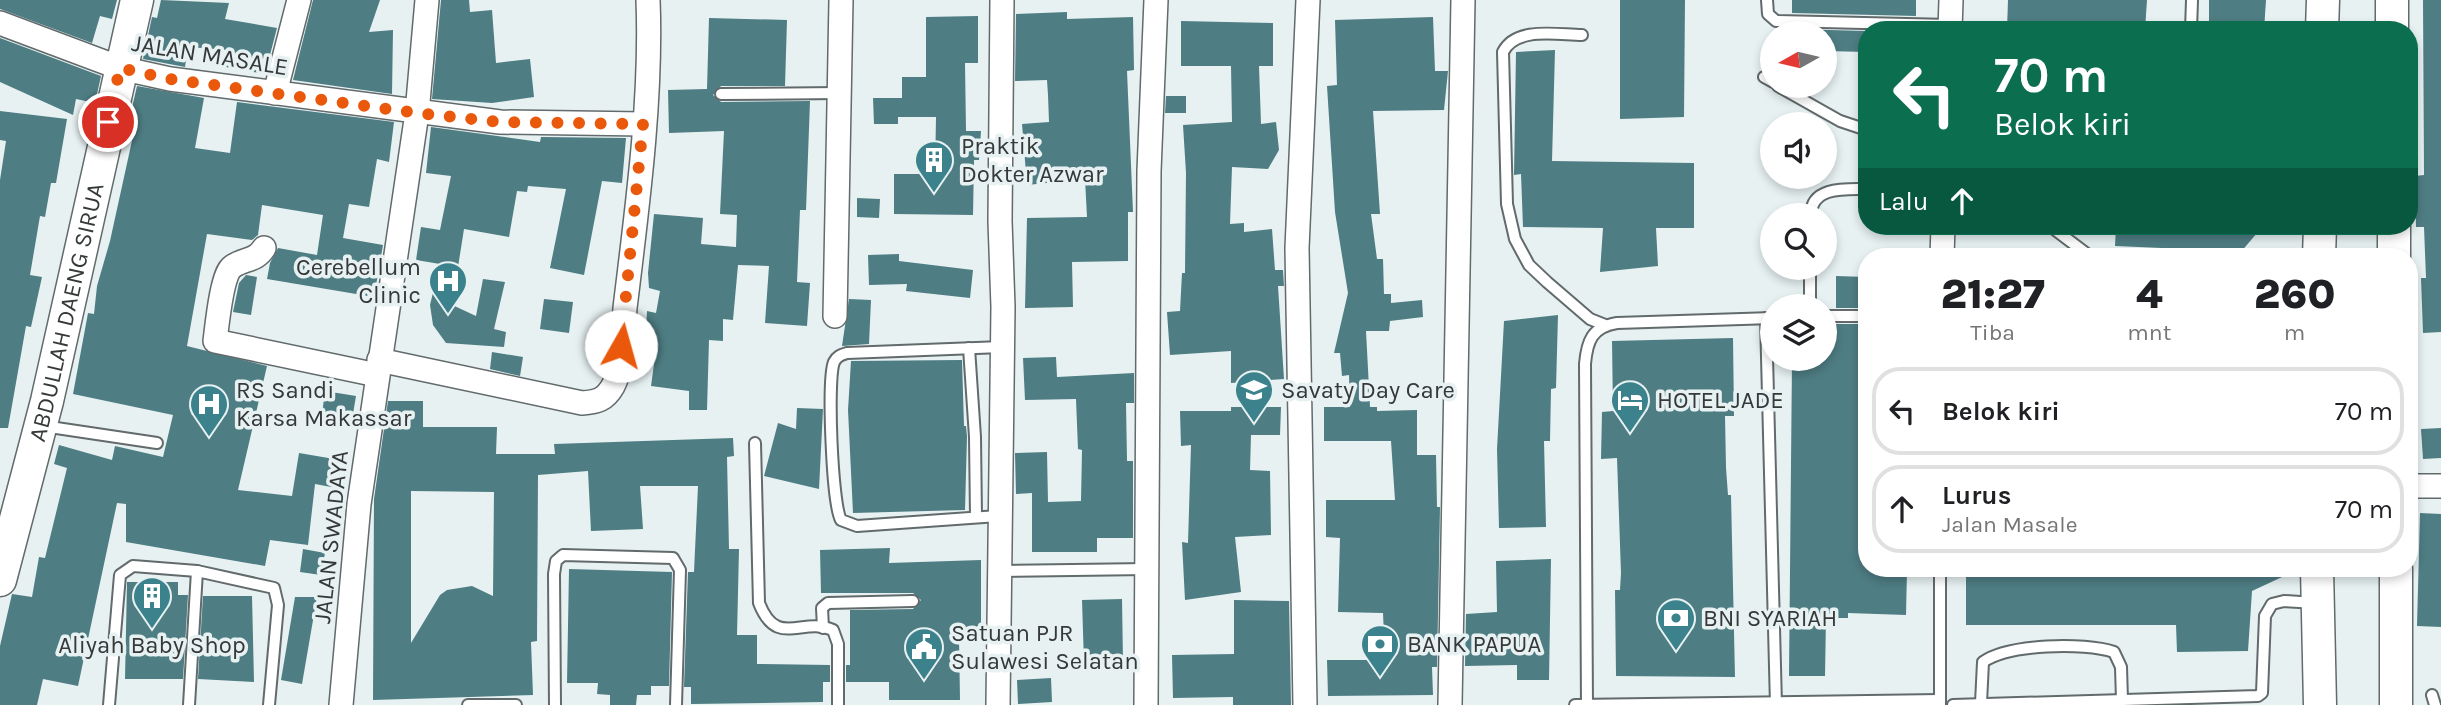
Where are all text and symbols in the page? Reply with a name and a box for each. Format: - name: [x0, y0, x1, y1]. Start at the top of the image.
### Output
- north arrow: [1760, 21, 1838, 98]
- map controls: [1760, 21, 1837, 371]
- street label: JALAN MASALE: [130, 29, 290, 81]
- text: 70 m: [1994, 47, 2108, 104]
- icon: left: [1879, 49, 1970, 140]
- pin: [78, 92, 138, 152]
- icon: arrive: [89, 103, 127, 141]
- text: Belok kiri: [1994, 106, 2131, 143]
- button: sound: [1760, 112, 1837, 189]
- place label: Praktik Dokter Azwar: [961, 132, 1104, 188]
- building icon: Praktik Dokter Azwar: [913, 139, 955, 194]
- street label: ABDULLAH DAENG SIRUA: [23, 180, 110, 444]
- icon: ahead: [1943, 182, 1981, 220]
- text: Lalu: [1879, 186, 1929, 217]
- button: search: [1760, 203, 1837, 280]
- place label: Cerebellum Clinic: [296, 253, 421, 309]
- hospital icon: Cerebellum Clinic: [427, 260, 469, 315]
- text: 21:27: [1940, 269, 2045, 319]
- text: 4: [2136, 269, 2163, 319]
- text: 260: [2254, 269, 2336, 319]
- button: layers: [1760, 294, 1837, 371]
- position arrow: [584, 309, 658, 383]
- text: Tiba: [1970, 319, 2015, 346]
- text: mnt: [2127, 319, 2171, 346]
- text: m: [2284, 319, 2305, 346]
- school or university icon: Savaty Day Care: [1233, 369, 1275, 424]
- place label: RS Sandi Karsa Makassar: [236, 376, 412, 432]
- place label: Savaty Day Care: [1281, 376, 1455, 404]
- hotel icon: HOTEL JADE: [1609, 379, 1651, 434]
- hospital icon: RS Sandi Karsa Makassar: [188, 383, 230, 438]
- place label: HOTEL JADE: [1657, 386, 1784, 414]
- icon: left: [1883, 392, 1921, 430]
- text: Belok kiri: [1942, 396, 2060, 427]
- text: 70 m: [2335, 396, 2393, 427]
- street label: JALAN SWADAYA: [308, 449, 354, 625]
- text: Lurus: [1942, 480, 2011, 511]
- icon: ahead: [1883, 490, 1921, 528]
- text: 70 m: [2335, 494, 2393, 525]
- text: Jalan Masale: [1942, 511, 2078, 538]
- building icon: Aliyah Baby Shop: [131, 575, 173, 630]
- bank icon: BNI SYARIAH: [1655, 597, 1697, 652]
- place label: BNI SYARIAH: [1703, 604, 1837, 632]
- place label: Satuan PJR Sulawesi Selatan: [951, 619, 1139, 675]
- bank icon: BANK PAPUA: [1359, 623, 1401, 678]
- public building icon: Satuan PJR Sulawesi Selatan: [903, 626, 945, 681]
- place label: BANK PAPUA: [1407, 630, 1541, 658]
- place label: Aliyah Baby Shop: [58, 631, 246, 659]

